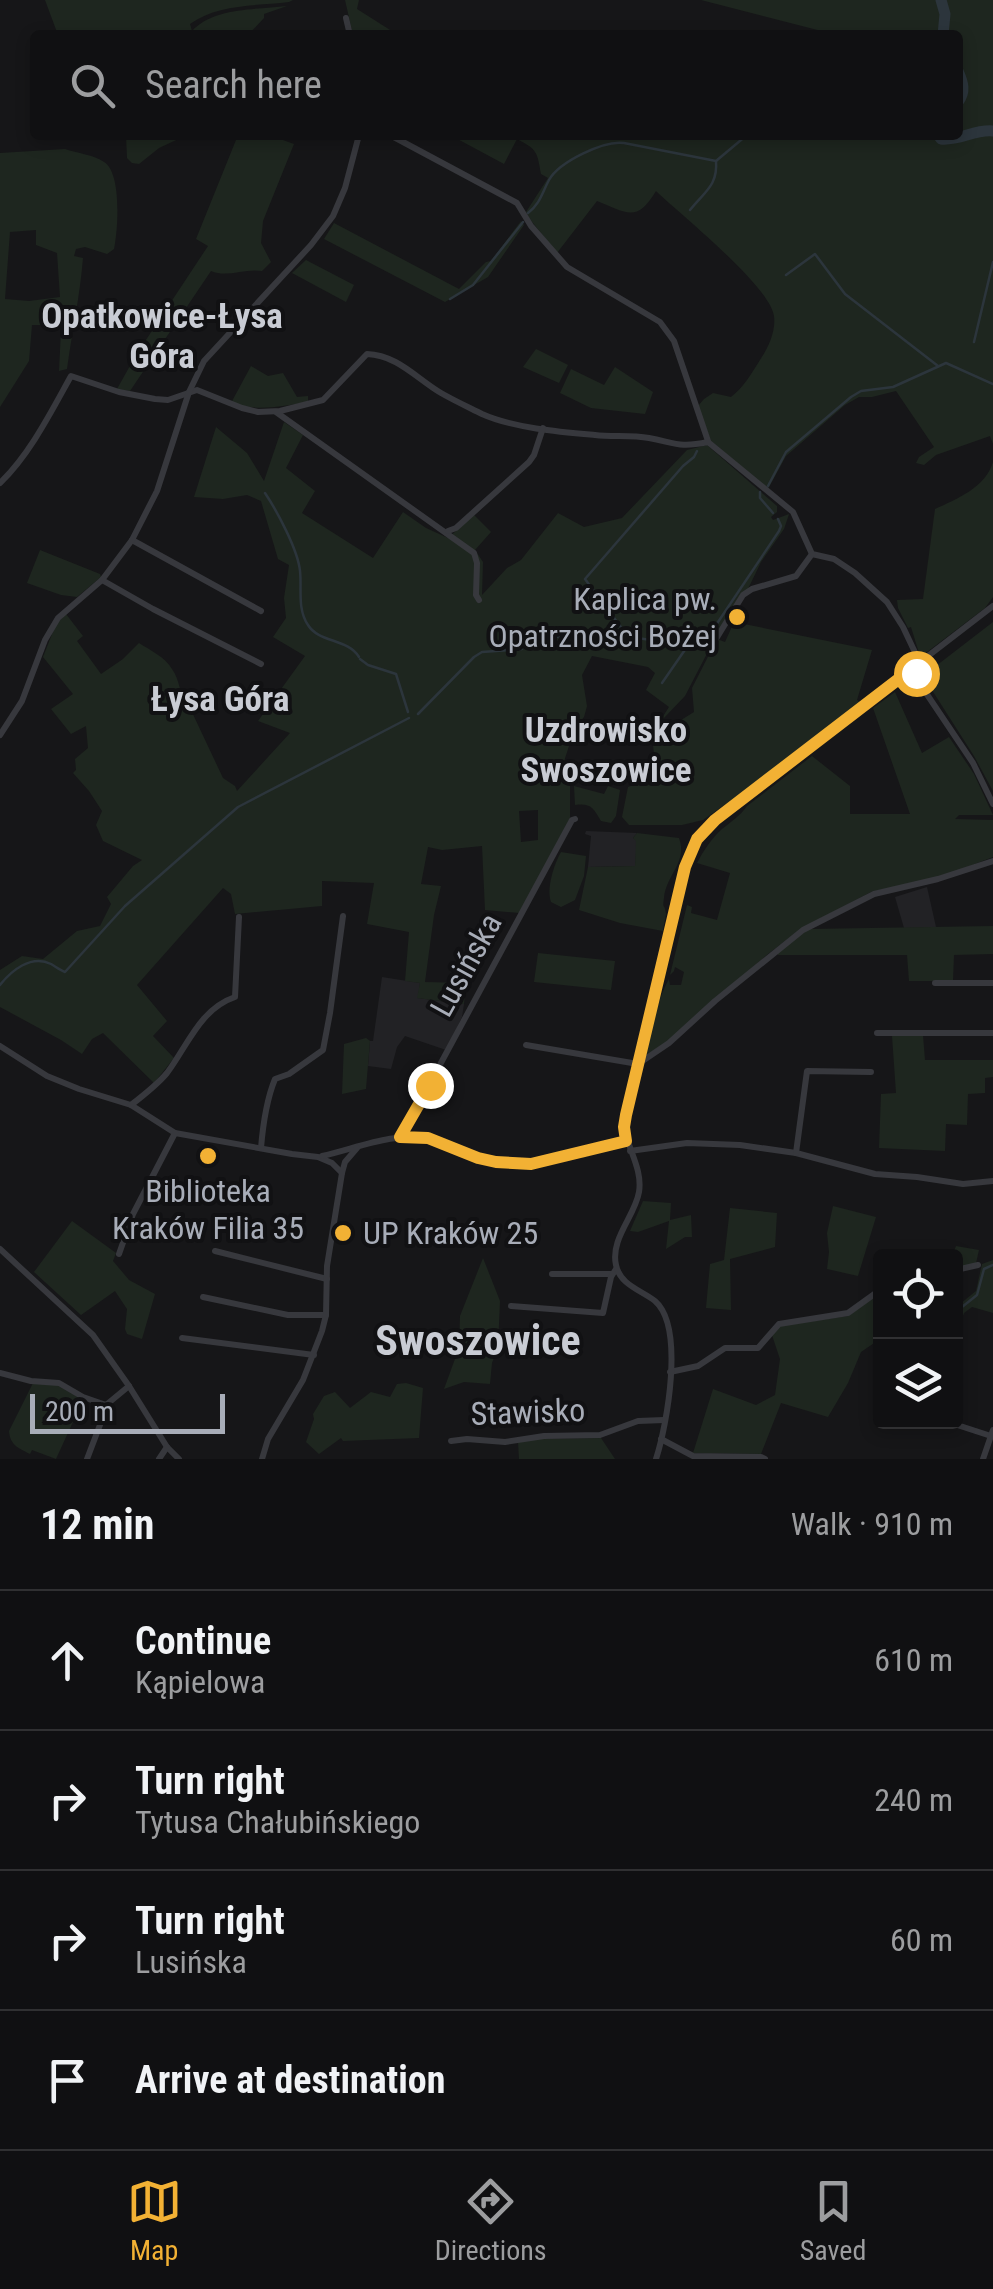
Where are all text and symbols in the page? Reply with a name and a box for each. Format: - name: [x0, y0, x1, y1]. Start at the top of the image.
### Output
- search box: [30, 30, 963, 140]
- icon: search: [65, 58, 120, 113]
- text: Search here: [145, 63, 322, 107]
- district label: Opatkowice-Łysa Góra: [41, 296, 283, 377]
- place label: Kaplica pw. Opatrzności Bożej: [489, 580, 717, 655]
- marker: Kaplica pw. Opatrzności Bożej: [726, 606, 748, 628]
- route start: [894, 651, 940, 697]
- district label: Łysa Góra: [151, 679, 289, 720]
- district label: Uzdrowisko Swoszowice: [520, 710, 692, 791]
- street label: Lusińska: [422, 907, 510, 1023]
- route end: [408, 1063, 454, 1109]
- marker: Biblioteka Kraków Filia 35: [197, 1145, 219, 1167]
- place label: Biblioteka Kraków Filia 35: [112, 1172, 304, 1247]
- place label: UP Kraków 25: [363, 1214, 538, 1252]
- marker: UP Kraków 25: [332, 1222, 354, 1244]
- map controls: [873, 1249, 963, 1429]
- button: locate: [873, 1249, 963, 1339]
- district label: Swoszowice: [375, 1316, 581, 1365]
- button: layers: [873, 1339, 963, 1429]
- scale bar: [30, 1389, 225, 1434]
- street label: Stawisko: [470, 1391, 586, 1433]
- text: 200 m: [45, 1395, 114, 1428]
- text: 12 min: [40, 1500, 155, 1549]
- text: Walk · 910 m: [791, 1505, 953, 1543]
- text: Continue: [135, 1619, 271, 1663]
- icon: ahead: [40, 1633, 95, 1688]
- text: 610 m: [874, 1641, 953, 1679]
- text: Kąpielowa: [135, 1663, 265, 1701]
- text: Turn right: [135, 1759, 285, 1803]
- icon: right: [40, 1773, 95, 1828]
- text: 240 m: [874, 1781, 953, 1819]
- text: Tytusa Chałubińskiego: [135, 1803, 420, 1841]
- text: Turn right: [135, 1899, 285, 1943]
- icon: right: [40, 1913, 95, 1968]
- text: 60 m: [890, 1921, 953, 1959]
- text: Lusińska: [135, 1943, 247, 1981]
- icon: arrive: [40, 2053, 95, 2108]
- text: Arrive at destination: [135, 2058, 445, 2102]
- tab: Map: [127, 2174, 182, 2267]
- tab: Directions: [435, 2174, 547, 2267]
- tab: Saved: [800, 2174, 866, 2267]

